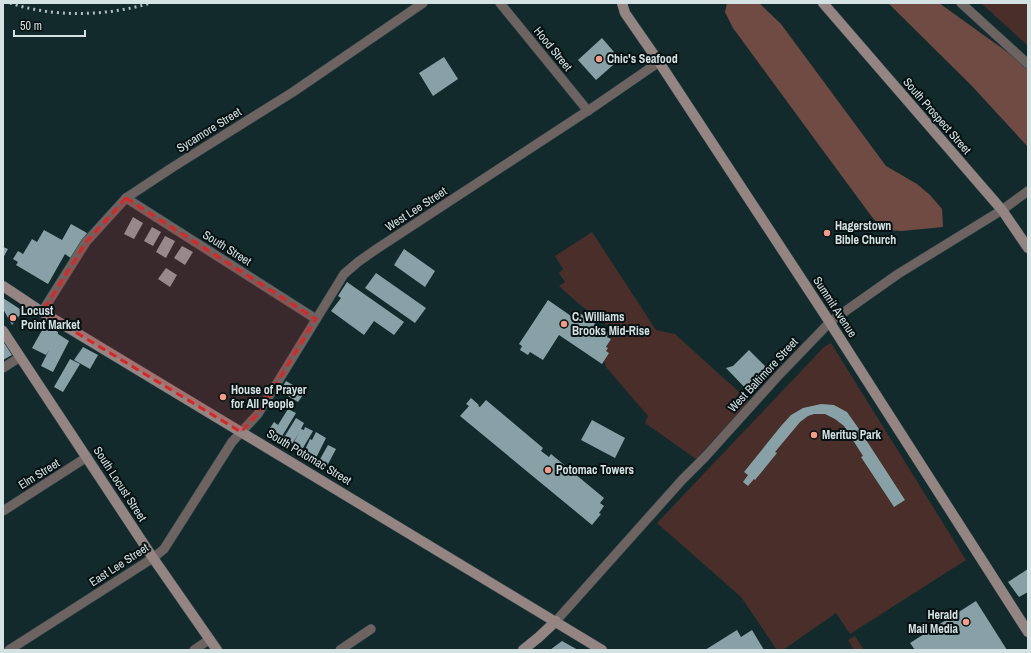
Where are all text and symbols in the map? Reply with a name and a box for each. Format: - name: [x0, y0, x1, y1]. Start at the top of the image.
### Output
- scale bar: [14, 12, 85, 38]
- text: 50 m: [20, 18, 42, 34]
- street label: Hood Street: [530, 24, 576, 75]
- place label: Chic's Seafood: [607, 51, 678, 67]
- marker: Chic's Seafood: [594, 54, 604, 64]
- street label: South Prospect Street: [899, 74, 975, 158]
- street label: Sycamore Street: [174, 104, 245, 156]
- street label: West Lee Street: [382, 183, 450, 235]
- place label: Hagerstown Bible Church: [835, 218, 896, 248]
- street label: South Street: [200, 227, 255, 269]
- marker: Hagerstown Bible Church: [822, 228, 832, 238]
- street label: Summit Avenue: [809, 274, 861, 340]
- place label: Locust Point Market: [21, 303, 81, 333]
- place label: C. Williams Brooks Mid‐Rise: [572, 309, 650, 339]
- marker: Locust Point Market: [8, 313, 18, 323]
- marker: C. Williams Brooks Mid‐Rise: [559, 319, 569, 329]
- street label: West Baltimore Street: [724, 334, 802, 416]
- place label: House of Prayer for All People: [231, 382, 307, 412]
- marker: House of Prayer for All People: [218, 392, 228, 402]
- street label: South Potomac Street: [264, 425, 355, 489]
- place label: Meritus Park: [822, 427, 882, 443]
- marker: Meritus Park: [809, 430, 819, 440]
- street label: South Locust Street: [90, 443, 150, 525]
- street label: Elm Street: [15, 455, 63, 493]
- place label: Potomac Towers: [556, 462, 635, 478]
- marker: Potomac Towers: [543, 465, 553, 475]
- street label: East Lee Street: [86, 540, 152, 590]
- place label: Herald Mail Media: [908, 607, 959, 637]
- marker: Herald Mail Media: [961, 617, 971, 627]

